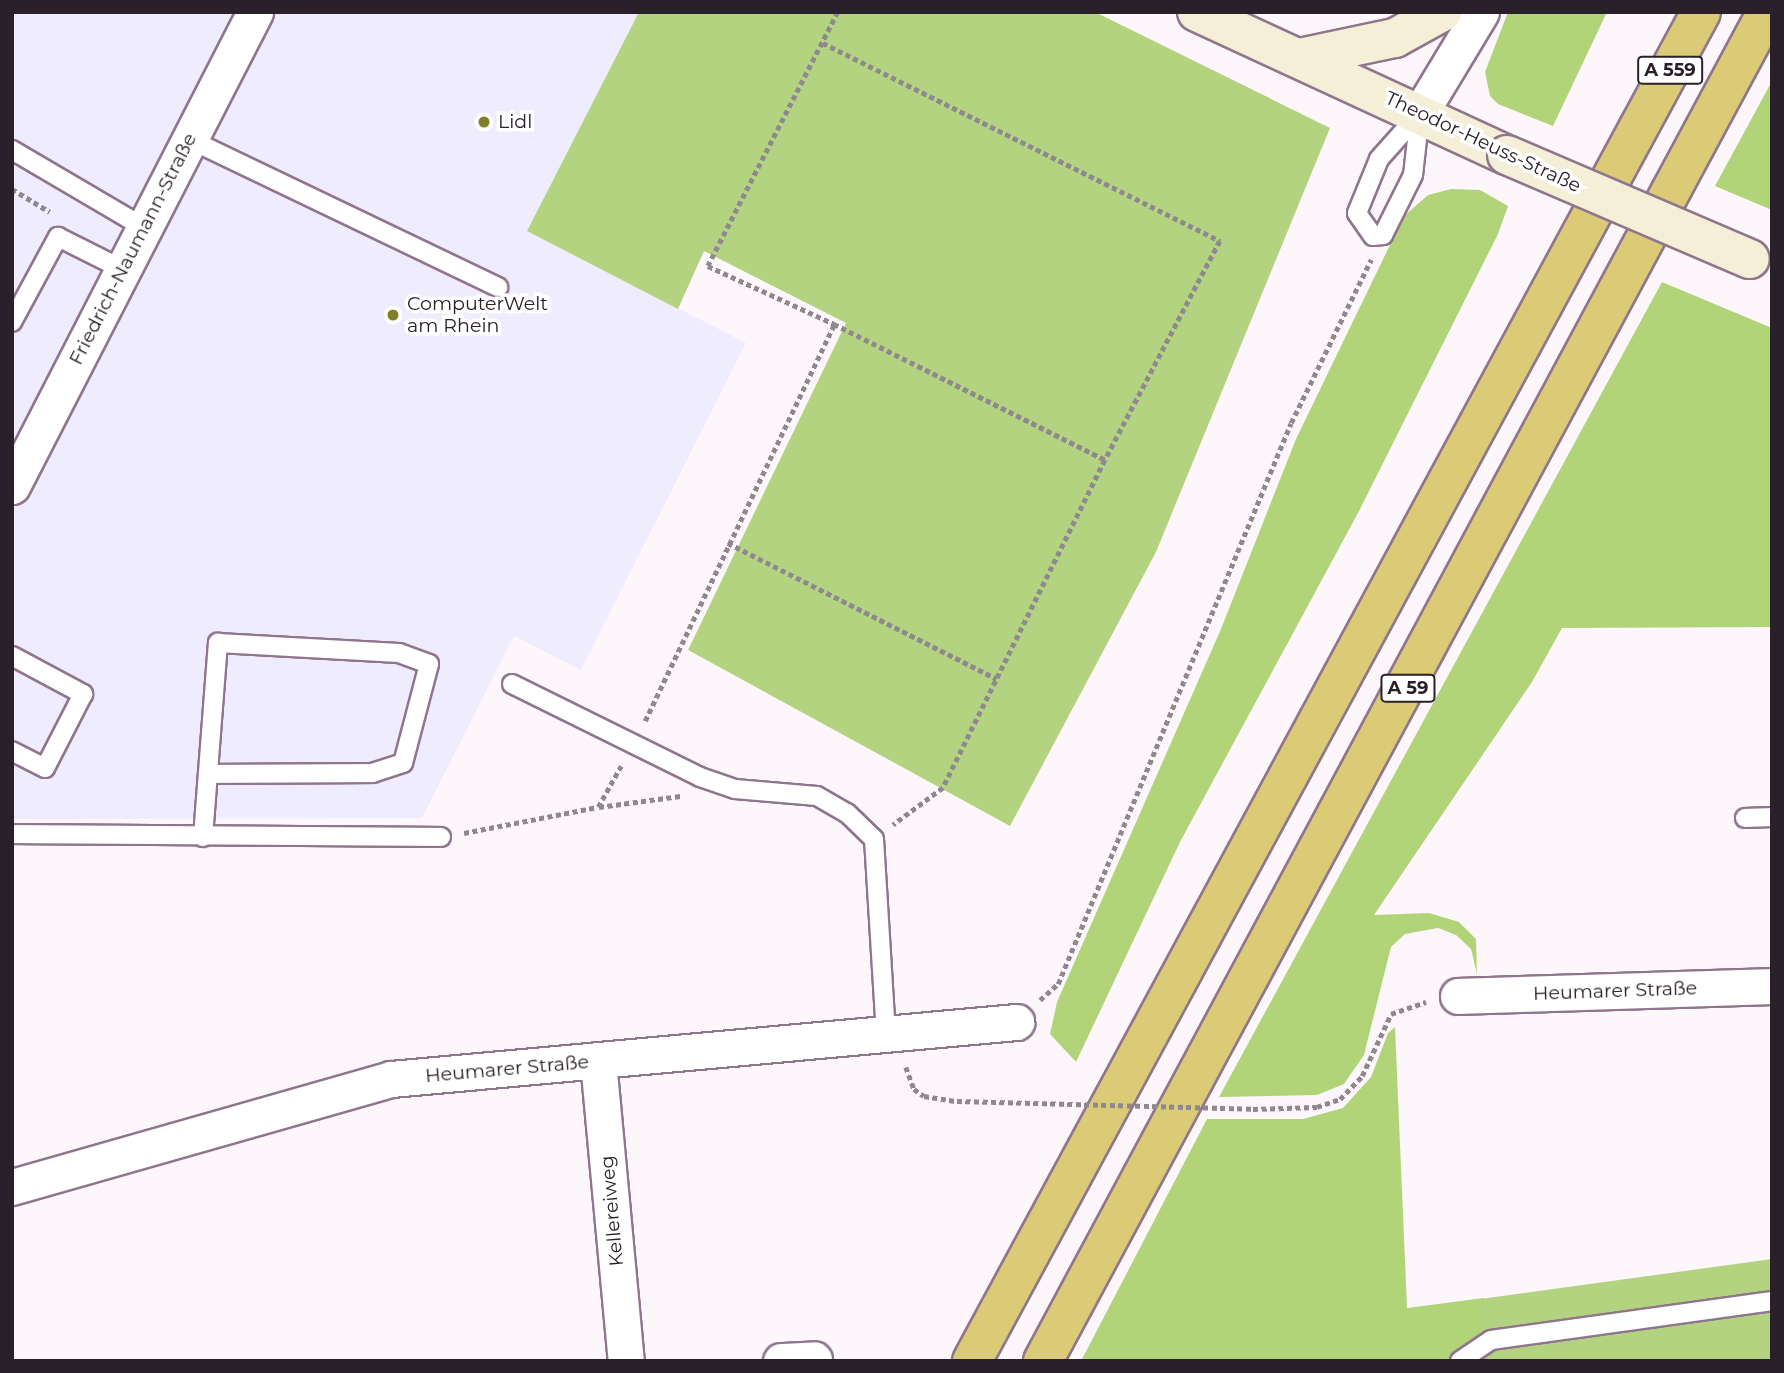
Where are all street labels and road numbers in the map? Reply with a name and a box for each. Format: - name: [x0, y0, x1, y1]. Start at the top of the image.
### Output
- road number: A 559: [1637, 56, 1703, 84]
- street label: Theodor-Heuss-Straße: [1381, 87, 1585, 197]
- street label: Friedrich-Naumann-Straße: [64, 129, 202, 369]
- road number: A 59: [1380, 674, 1436, 702]
- street label: Heumarer Straße: [1533, 977, 1697, 1005]
- street label: Heumarer Straße: [424, 1050, 590, 1088]
- street label: Kellereiweg: [596, 1155, 628, 1267]

